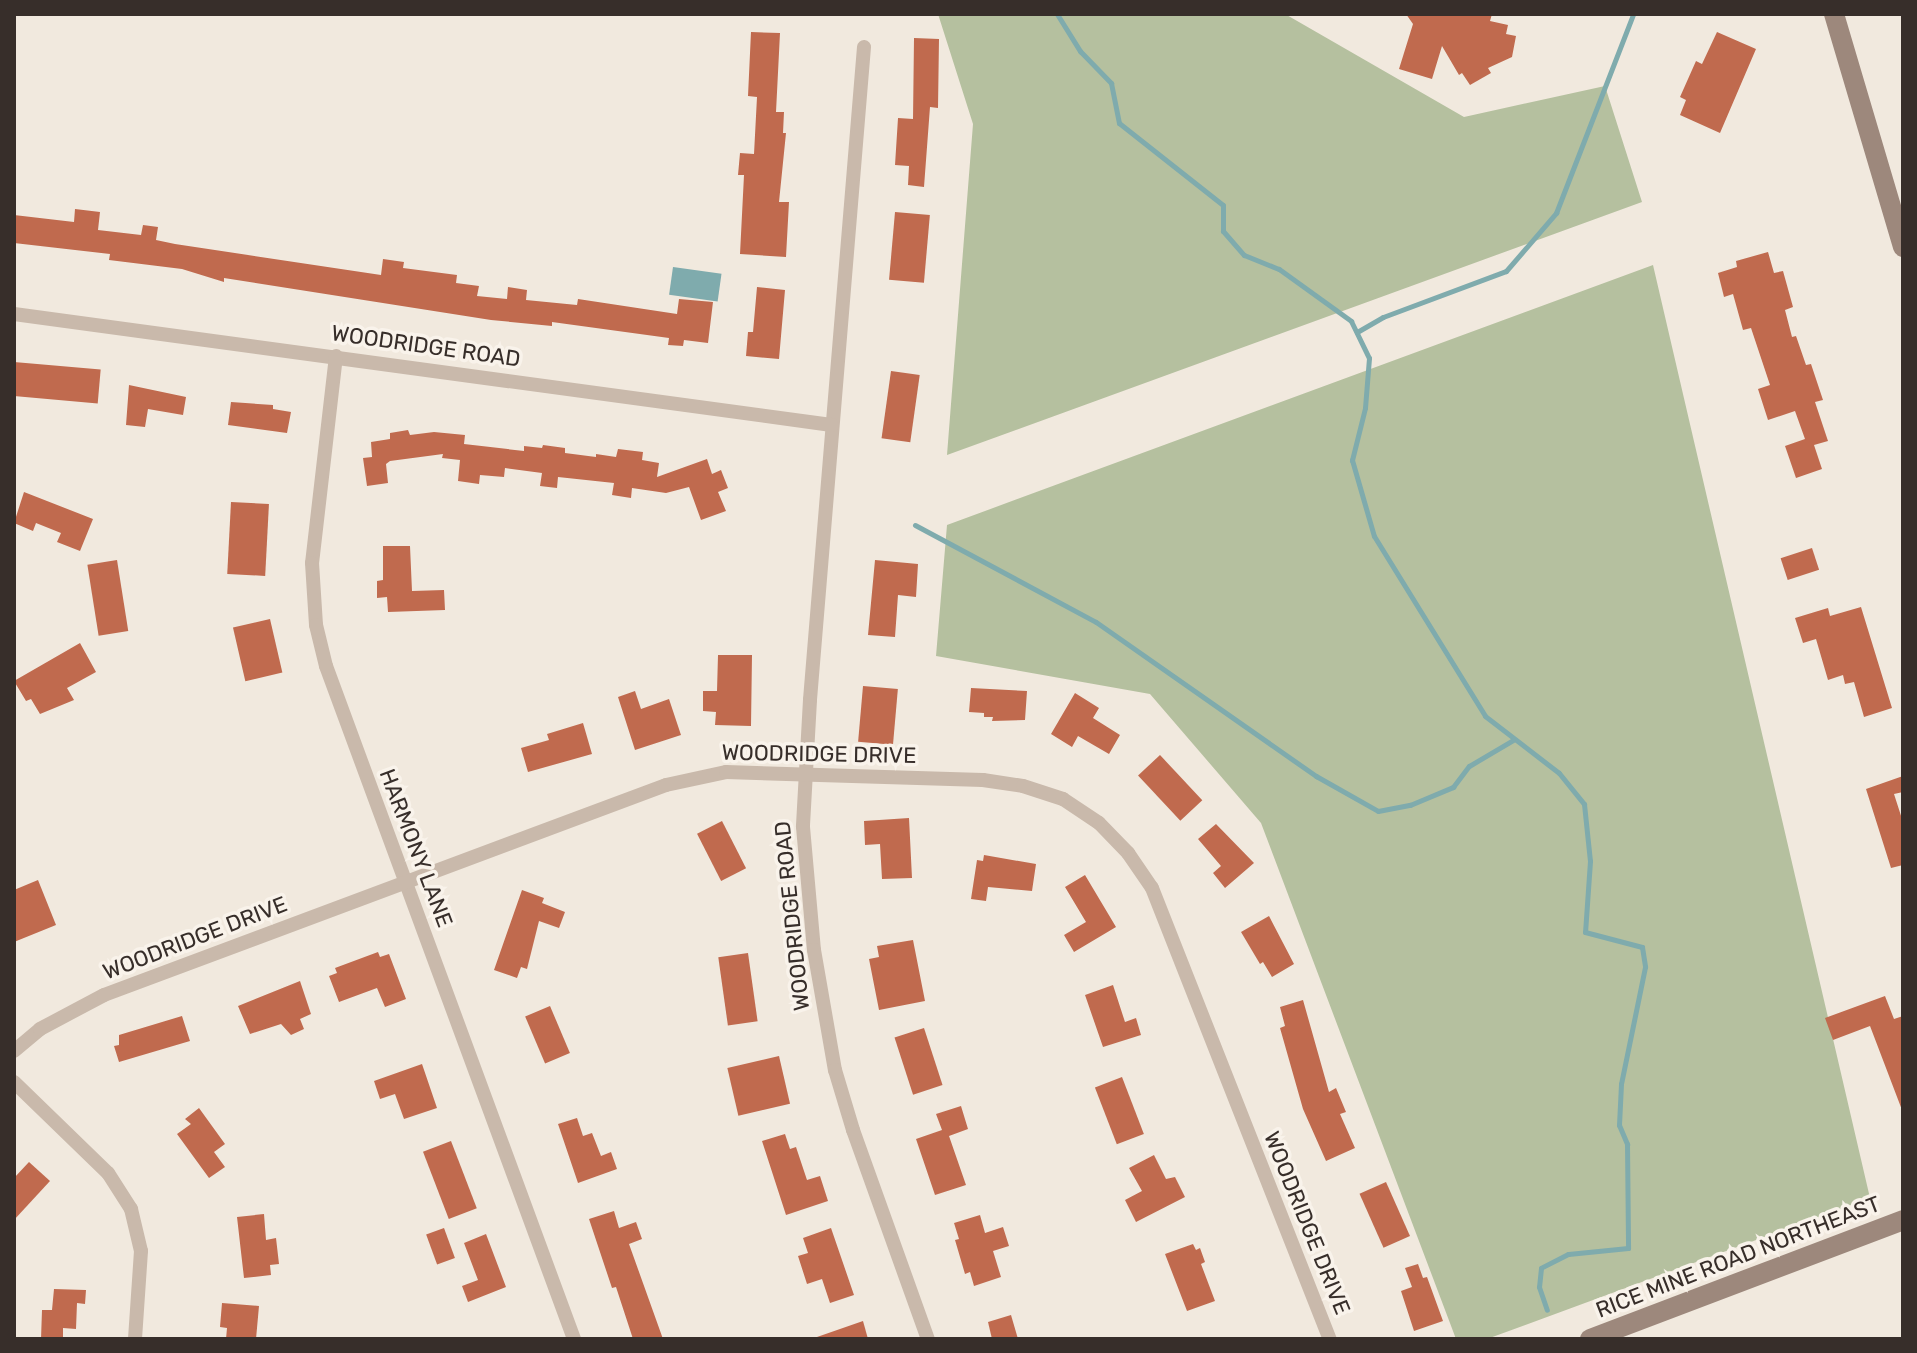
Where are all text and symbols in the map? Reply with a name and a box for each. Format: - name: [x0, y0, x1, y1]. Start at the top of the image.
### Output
- street label: WOODRIDGE ROAD: [330, 320, 522, 372]
- street label: WOODRIDGE DRIVE: [721, 739, 917, 769]
- street label: HARMONY LANE: [374, 765, 458, 931]
- street label: WOODRIDGE ROAD: [769, 820, 815, 1012]
- street label: WOODRIDGE DRIVE: [99, 891, 291, 985]
- street label: WOODRIDGE DRIVE: [1258, 1128, 1356, 1318]
- street label: RICE MINE ROAD NORTHEAST: [1592, 1190, 1884, 1324]

